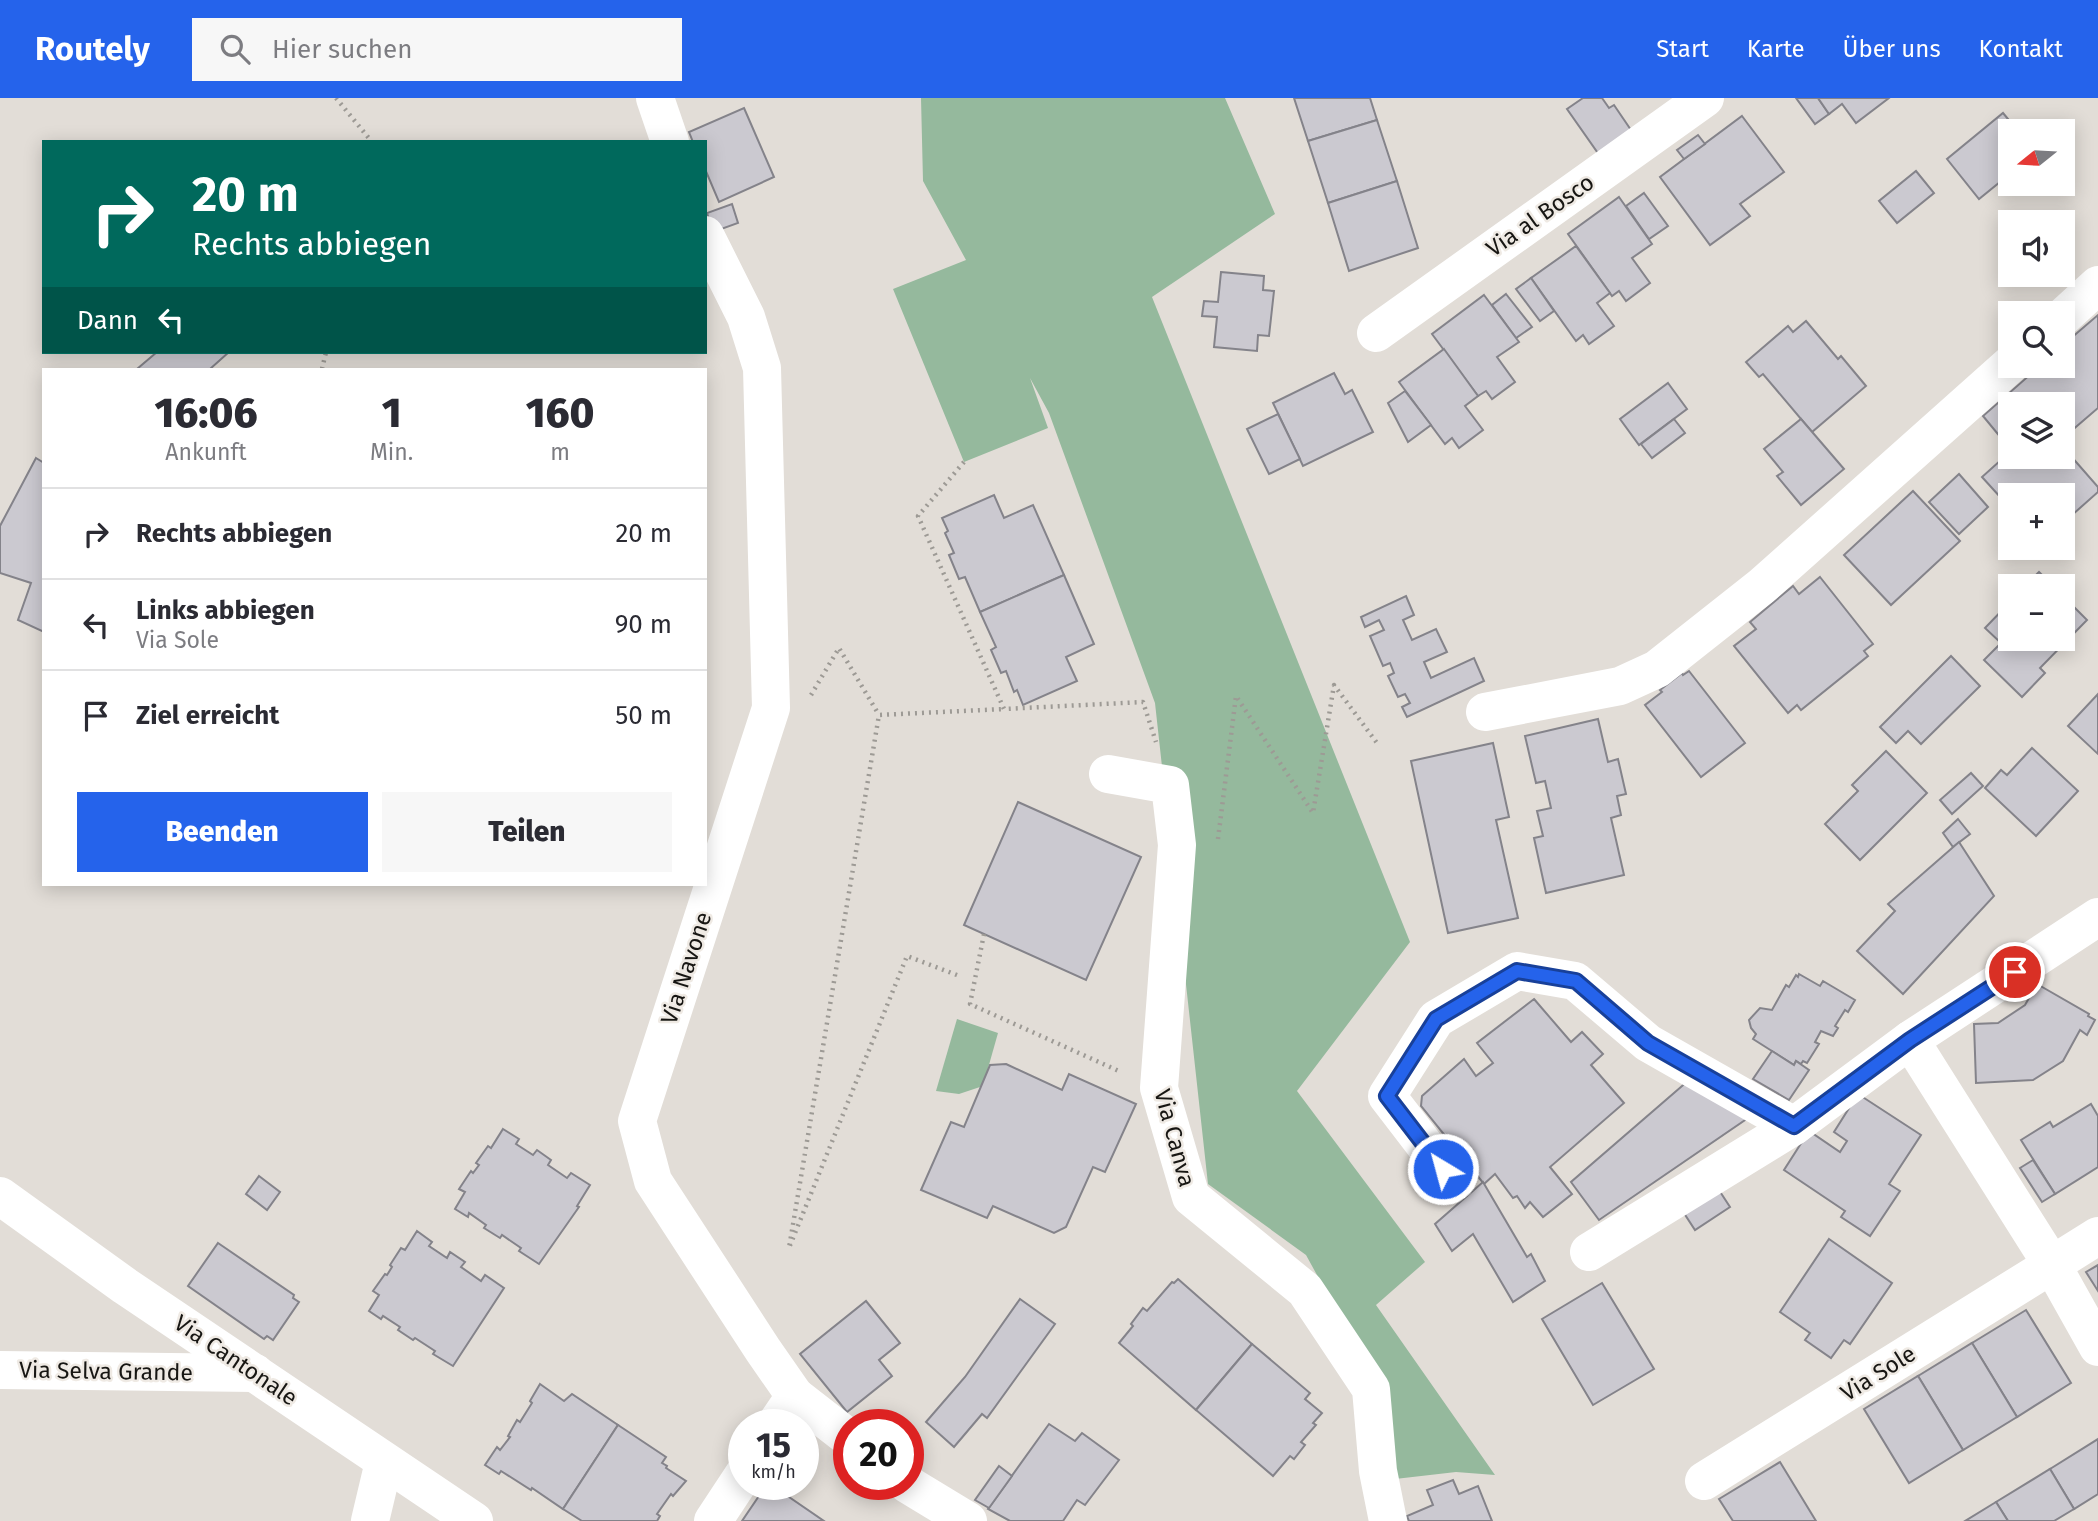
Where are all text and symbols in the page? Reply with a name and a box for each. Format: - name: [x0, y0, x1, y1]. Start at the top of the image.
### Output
- search box: [192, 18, 682, 81]
- text: Routely: [35, 29, 150, 69]
- icon: search: [216, 30, 254, 68]
- text: Hier suchen: [272, 34, 412, 65]
- text: Start: [1656, 35, 1709, 63]
- text: Karte: [1747, 35, 1805, 63]
- text: Über uns: [1843, 35, 1941, 63]
- text: Kontakt: [1979, 35, 2063, 63]
- north arrow: [1998, 119, 2076, 196]
- map controls: [1998, 119, 2075, 651]
- text: 20 m: [192, 165, 299, 224]
- icon: right: [77, 168, 168, 259]
- street label: Via al Bosco: [1481, 168, 1599, 262]
- button: sound: [1998, 210, 2075, 287]
- text: Rechts abbiegen: [192, 225, 432, 263]
- icon: left: [152, 301, 190, 339]
- button: search: [1998, 301, 2075, 378]
- text: Dann: [77, 305, 138, 336]
- text: 16:06: [154, 388, 257, 438]
- text: 1: [382, 388, 402, 438]
- text: 160: [526, 388, 595, 438]
- button: layers: [1998, 392, 2075, 469]
- text: Ankunft: [165, 438, 247, 466]
- text: Min.: [370, 438, 413, 466]
- text: m: [550, 438, 570, 466]
- button: +: [1998, 483, 2075, 560]
- icon: right: [77, 515, 115, 553]
- text: Rechts abbiegen: [136, 518, 332, 549]
- text: 20 m: [615, 518, 672, 549]
- button: −: [1998, 574, 2075, 651]
- text: Links abbiegen: [136, 595, 315, 626]
- icon: left: [77, 606, 115, 644]
- text: 90 m: [615, 609, 672, 640]
- text: Via Sole: [136, 626, 219, 654]
- icon: arrive: [77, 697, 115, 735]
- text: Ziel erreicht: [136, 700, 279, 731]
- text: 50 m: [615, 700, 672, 731]
- button: Beenden: [77, 792, 368, 872]
- button: Teilen: [382, 792, 672, 872]
- street label: Via Navone: [655, 908, 717, 1028]
- pin: [1985, 942, 2045, 1002]
- icon: arrive: [1996, 953, 2034, 991]
- street label: Via Canva: [1149, 1086, 1201, 1190]
- position arrow: [1406, 1132, 1480, 1206]
- street label: Via Cantonale: [169, 1308, 303, 1412]
- street label: Via Sole: [1835, 1339, 1921, 1407]
- street label: Via Selva Grande: [19, 1355, 193, 1387]
- speed limit sign: 20: [833, 1409, 924, 1500]
- text: 15: [756, 1424, 791, 1466]
- text: km/h: [751, 1461, 796, 1483]

